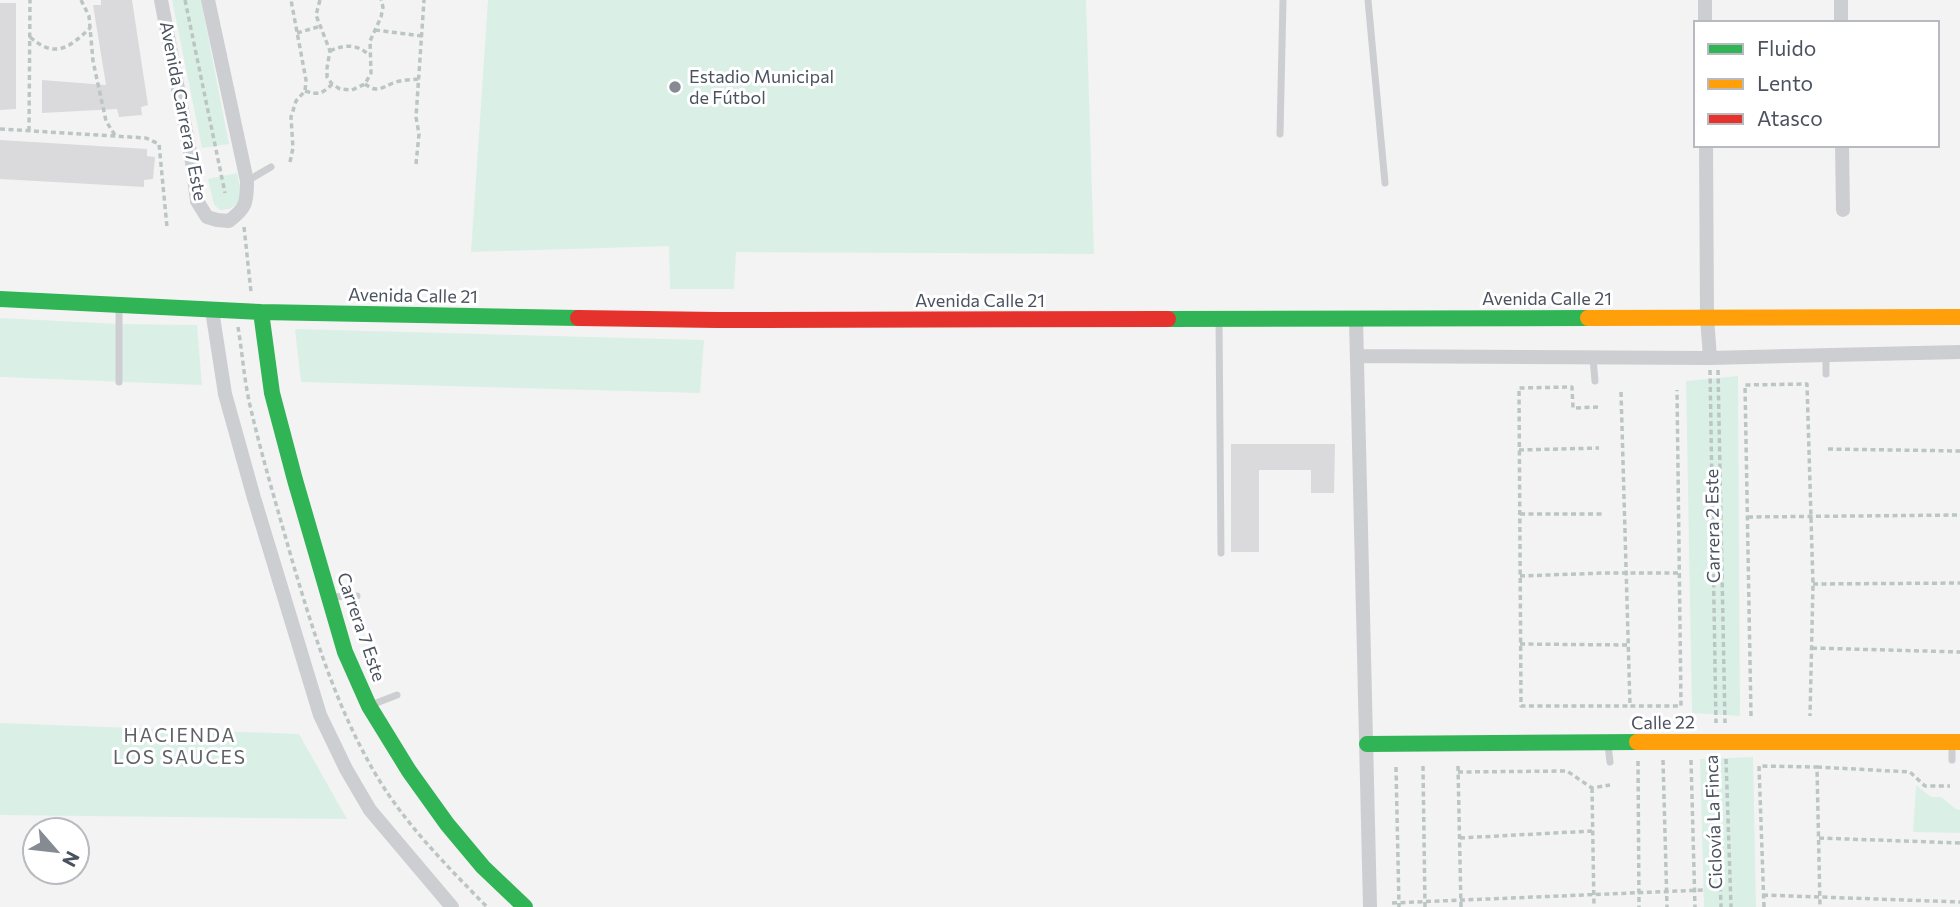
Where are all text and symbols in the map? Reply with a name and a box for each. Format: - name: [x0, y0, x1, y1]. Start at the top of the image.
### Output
- street label: Avenida Carrera 7 Este: [156, 19, 212, 202]
- legend: [1694, 21, 1939, 147]
- text: Fluido: [1757, 35, 1816, 60]
- place label: Estadio Municipal de Fútbol: [689, 65, 834, 108]
- text: Lento: [1757, 70, 1813, 95]
- marker: Estadio Municipal de Fútbol: [667, 79, 683, 95]
- text: Atasco: [1757, 105, 1823, 130]
- street label: Avenida Calle 21: [348, 283, 478, 307]
- street label: Avenida Calle 21: [1482, 287, 1612, 309]
- street label: Avenida Calle 21: [915, 289, 1045, 311]
- street label: Carrera 2 Este: [1700, 469, 1724, 583]
- street label: Carrera 7 Este: [333, 569, 391, 684]
- street label: Calle 22: [1631, 710, 1695, 734]
- district label: HACIENDA LOS SAUCES: [113, 723, 247, 768]
- street label: Ciclovía La Finca: [1700, 755, 1726, 890]
- north arrow: [21, 816, 91, 886]
- text: N: [58, 848, 85, 871]

